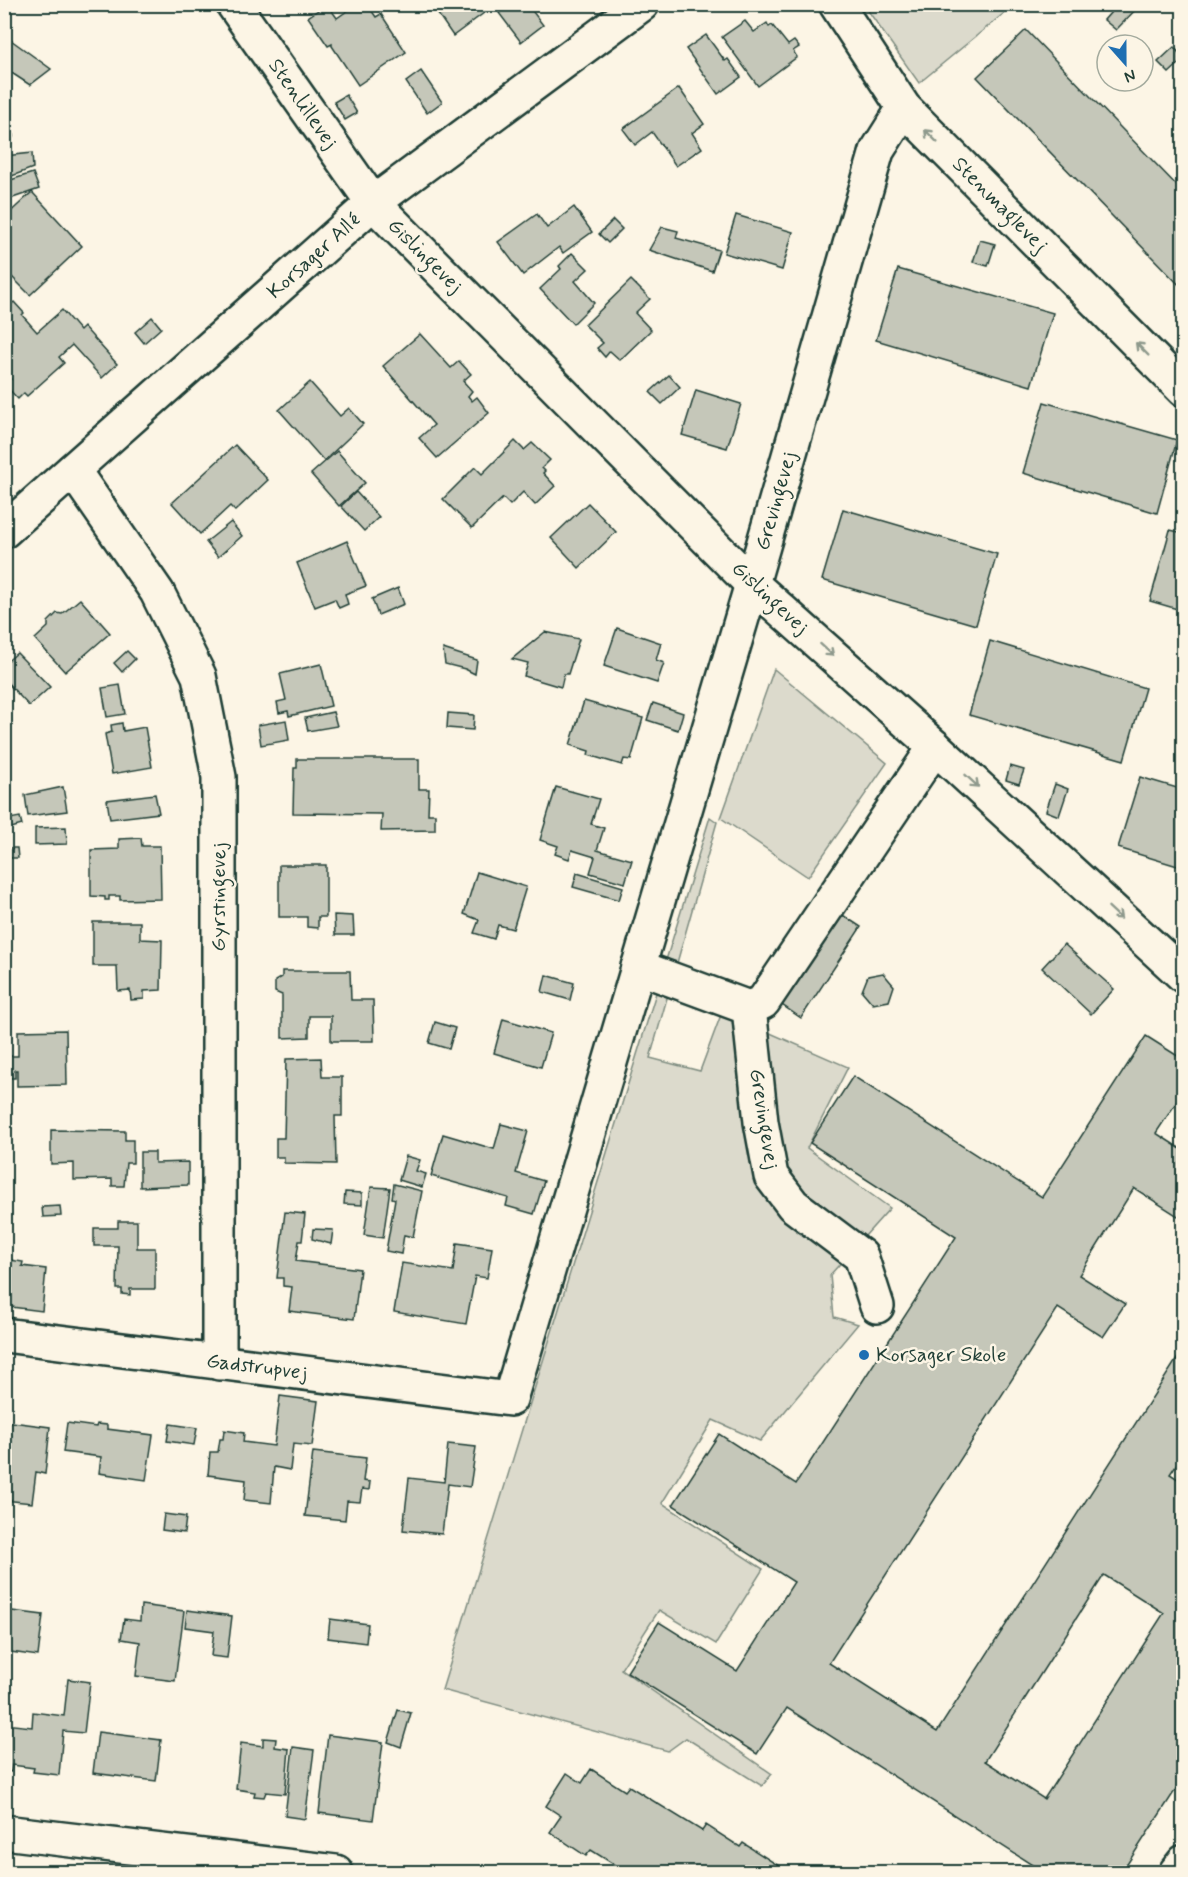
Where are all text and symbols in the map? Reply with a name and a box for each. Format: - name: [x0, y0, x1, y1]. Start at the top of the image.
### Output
- north arrow: [1095, 33, 1155, 93]
- street label: Stenlillevej: [262, 53, 344, 155]
- text: N: [1121, 64, 1139, 87]
- one-way arrow: [924, 128, 938, 143]
- street label: Stenmaglevej: [944, 151, 1054, 261]
- street label: Korsager Allé: [261, 206, 367, 306]
- street label: Gislingevej: [380, 212, 469, 301]
- one-way arrow: [1135, 341, 1150, 356]
- street label: Grevingevej: [749, 448, 805, 554]
- street label: Gislingevej: [724, 555, 815, 643]
- one-way arrow: [819, 643, 834, 657]
- one-way arrow: [964, 774, 979, 788]
- street label: Gyrstingevej: [205, 842, 235, 952]
- one-way arrow: [1107, 906, 1122, 920]
- street label: Grevingevej: [740, 1067, 786, 1172]
- place label: Korsager Skole: [876, 1341, 1006, 1369]
- street label: Gadstrupvej: [205, 1347, 309, 1387]
- marker: Korsager Skole: [857, 1348, 871, 1362]

